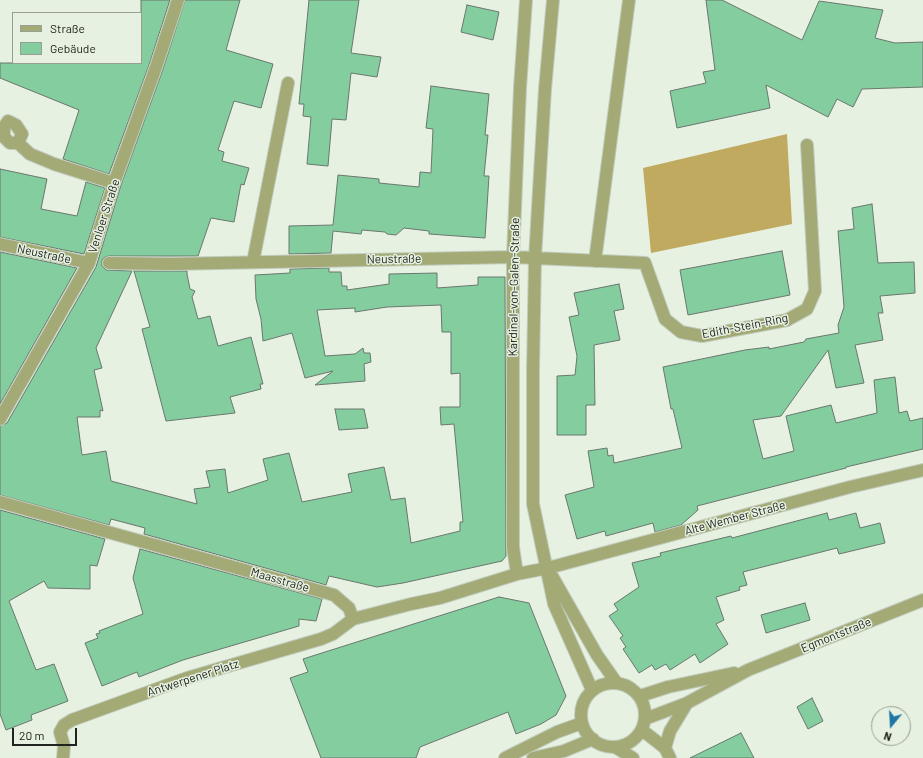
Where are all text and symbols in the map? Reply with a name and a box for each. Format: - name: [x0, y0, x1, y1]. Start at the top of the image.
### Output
- legend: [12, 12, 142, 64]
- text: Straße: [50, 21, 85, 35]
- text: Gebäude: [50, 41, 96, 55]
- street label: Venloer Straße: [85, 177, 123, 255]
- street label: Kardinal-von-Galen-Straße: [506, 217, 522, 357]
- street label: Neustraße: [16, 241, 72, 267]
- street label: Neustraße: [367, 251, 421, 267]
- street label: Edith-Stein-Ring: [701, 311, 789, 341]
- street label: Alte Wember Straße: [683, 498, 787, 538]
- street label: Maasstraße: [249, 565, 311, 595]
- street label: Egmontstraße: [799, 614, 873, 656]
- street label: Antwerpener Platz: [145, 656, 241, 700]
- north arrow: [871, 706, 911, 746]
- scale bar: [14, 720, 79, 746]
- text: 20 m: [19, 728, 45, 742]
- text: N: [882, 730, 893, 744]

